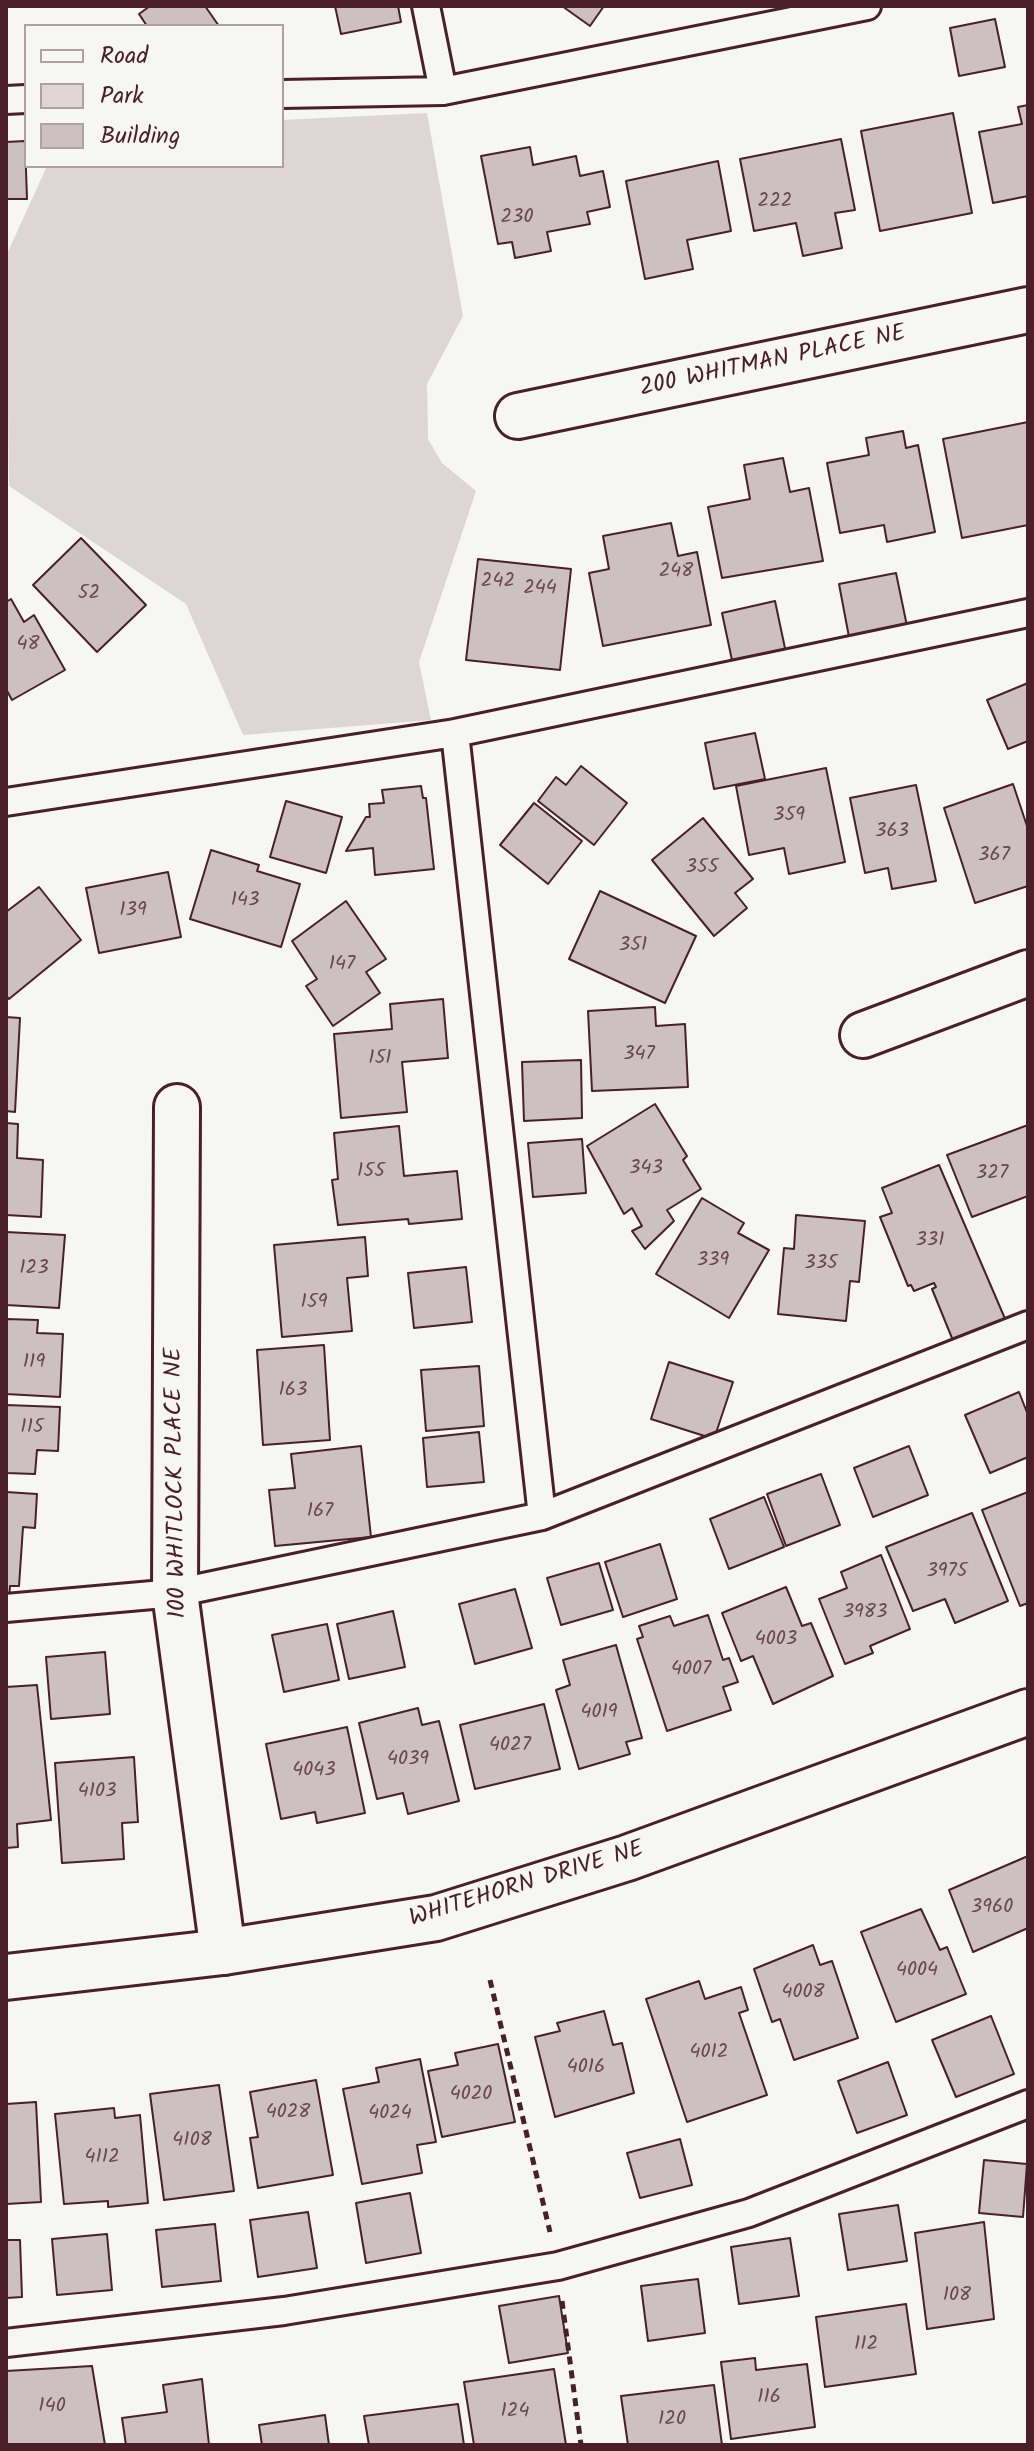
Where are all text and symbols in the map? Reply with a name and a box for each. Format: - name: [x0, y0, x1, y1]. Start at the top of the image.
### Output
- legend: [24, 24, 284, 168]
- text: Road: [100, 37, 148, 76]
- text: Park: [100, 77, 144, 116]
- text: Building: [100, 117, 180, 156]
- house number: 222: [758, 191, 792, 215]
- house number: 230: [500, 207, 534, 231]
- street label: 200 WHITMAN PLACE NE: [637, 321, 909, 405]
- house number: 248: [659, 561, 693, 585]
- house number: 242: [481, 571, 515, 595]
- house number: 244: [523, 578, 557, 602]
- house number: 52: [78, 583, 100, 607]
- house number: 48: [16, 634, 40, 658]
- house number: 359: [773, 805, 805, 829]
- house number: 363: [875, 821, 909, 845]
- house number: 367: [978, 845, 1010, 869]
- house number: 355: [686, 857, 718, 881]
- house number: 143: [231, 890, 259, 914]
- house number: 139: [119, 900, 147, 924]
- house number: 351: [619, 935, 647, 959]
- house number: 147: [329, 954, 355, 978]
- house number: 347: [623, 1044, 655, 1068]
- house number: 151: [368, 1048, 392, 1072]
- house number: 343: [629, 1158, 663, 1182]
- house number: 155: [357, 1161, 385, 1185]
- house number: 327: [976, 1163, 1008, 1187]
- house number: 331: [915, 1230, 945, 1254]
- house number: 339: [697, 1250, 729, 1274]
- house number: 335: [804, 1253, 838, 1277]
- house number: 123: [19, 1258, 49, 1282]
- house number: 159: [301, 1292, 327, 1316]
- street label: 100 WHITLOCK PLACE NE: [161, 1347, 195, 1619]
- house number: 119: [23, 1352, 45, 1376]
- house number: 163: [279, 1380, 307, 1404]
- house number: 115: [20, 1417, 44, 1441]
- house number: 167: [307, 1501, 333, 1525]
- house number: 3975: [926, 1561, 968, 1585]
- house number: 3983: [843, 1602, 887, 1626]
- house number: 4003: [755, 1629, 797, 1653]
- house number: 4007: [671, 1659, 711, 1683]
- house number: 4019: [580, 1702, 618, 1726]
- house number: 4027: [489, 1735, 531, 1759]
- house number: 4039: [387, 1749, 429, 1773]
- house number: 4043: [292, 1760, 336, 1784]
- house number: 4103: [78, 1781, 116, 1805]
- street label: WHITEHORN DRIVE NE: [406, 1837, 648, 1935]
- house number: 3960: [971, 1897, 1013, 1921]
- house number: 4004: [896, 1960, 938, 1984]
- house number: 4008: [781, 1982, 825, 2006]
- house number: 4012: [690, 2042, 728, 2066]
- house number: 4016: [567, 2057, 605, 2081]
- house number: 4020: [450, 2084, 492, 2108]
- house number: 4028: [266, 2102, 310, 2126]
- house number: 4024: [368, 2103, 412, 2127]
- house number: 4108: [172, 2130, 212, 2154]
- house number: 4112: [84, 2147, 120, 2171]
- house number: 108: [943, 2285, 971, 2309]
- house number: 112: [854, 2334, 878, 2358]
- house number: 116: [757, 2387, 781, 2411]
- house number: 140: [38, 2396, 66, 2420]
- house number: 124: [501, 2401, 529, 2425]
- house number: 120: [658, 2409, 686, 2433]

